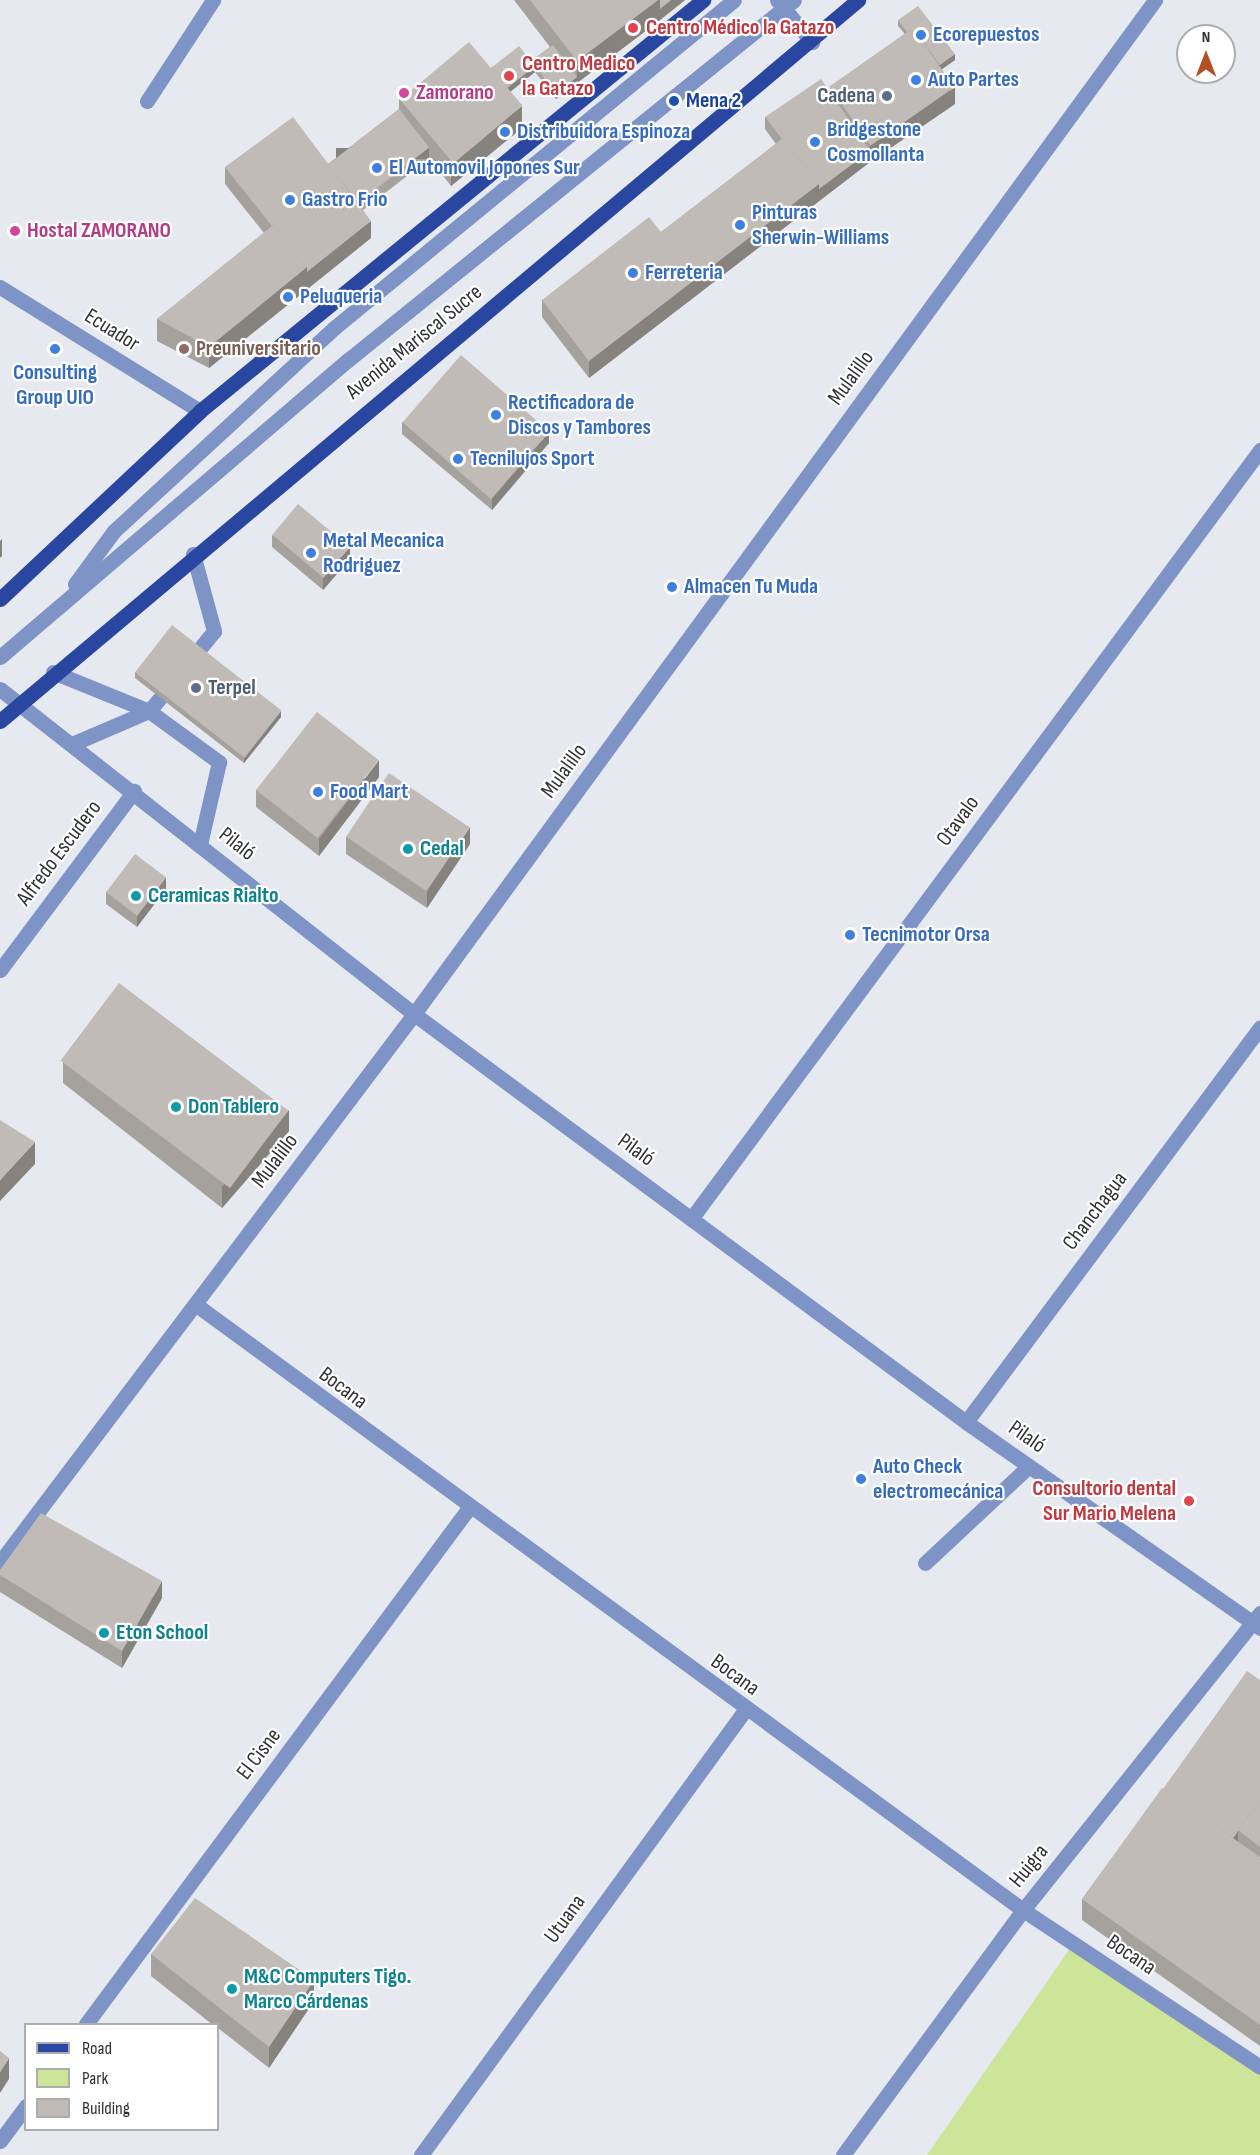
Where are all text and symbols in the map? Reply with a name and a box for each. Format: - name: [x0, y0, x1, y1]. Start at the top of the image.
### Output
- place label: Centro Médico la Gatazo: [646, 15, 834, 41]
- marker: Centro Médico la Gatazo: [624, 19, 642, 37]
- place label: Ecorepuestos: [933, 22, 1039, 48]
- north arrow: [1176, 24, 1236, 84]
- marker: Ecorepuestos: [914, 28, 928, 42]
- text: N: [1202, 28, 1210, 47]
- place label: Centro Medico la Gatazo: [522, 50, 635, 101]
- marker: Centro Medico la Gatazo: [500, 67, 518, 85]
- place label: Auto Partes: [928, 67, 1019, 93]
- marker: Auto Partes: [909, 73, 923, 87]
- place label: Zamorano: [416, 80, 494, 106]
- place label: Cadena: [817, 83, 875, 109]
- marker: Zamorano: [397, 86, 411, 100]
- place label: Mena 2: [686, 88, 741, 114]
- marker: Cadena: [880, 89, 894, 103]
- marker: Mena 2: [667, 94, 681, 108]
- place label: Bridgestone Cosmollanta: [827, 116, 924, 168]
- place label: Distribuidora Espinoza: [517, 119, 690, 145]
- marker: Distribuidora Espinoza: [498, 125, 512, 139]
- marker: Bridgestone Cosmollanta: [808, 135, 822, 149]
- place label: El Automovil Jopones Sur: [389, 155, 580, 181]
- marker: El Automovil Jopones Sur: [370, 161, 384, 175]
- place label: Gastro Frio: [302, 187, 388, 213]
- marker: Gastro Frio: [283, 193, 297, 207]
- place label: Pinturas Sherwin-Williams: [752, 199, 889, 250]
- place label: Hostal ZAMORANO: [27, 218, 171, 244]
- marker: Pinturas Sherwin-Williams: [733, 218, 747, 232]
- marker: Hostal ZAMORANO: [8, 224, 22, 238]
- place label: Ferreteria: [645, 260, 723, 286]
- marker: Ferreteria: [626, 266, 640, 280]
- street label: Avenida Mariscal Sucre: [341, 279, 487, 405]
- place label: Peluqueria: [300, 284, 382, 310]
- marker: Peluqueria: [281, 290, 295, 304]
- street label: Ecuador: [80, 303, 144, 357]
- place label: Preuniversitario: [196, 336, 321, 362]
- marker: Consulting Group UIO: [48, 342, 62, 356]
- marker: Preuniversitario: [177, 342, 191, 356]
- street label: Mulalillo: [822, 346, 880, 410]
- place label: Consulting Group UIO: [13, 359, 97, 410]
- place label: Rectificadora de Discos y Tambores: [508, 389, 651, 440]
- marker: Rectificadora de Discos y Tambores: [489, 408, 503, 422]
- place label: Tecnilujos Sport: [470, 446, 595, 472]
- marker: Tecnilujos Sport: [451, 452, 465, 466]
- place label: Metal Mecanica Rodriguez: [323, 527, 444, 578]
- marker: Metal Mecanica Rodriguez: [304, 546, 318, 560]
- place label: Almacen Tu Muda: [684, 574, 818, 600]
- marker: Almacen Tu Muda: [665, 580, 679, 594]
- place label: Terpel: [208, 675, 256, 701]
- marker: Terpel: [189, 681, 203, 695]
- street label: Mulalillo: [535, 739, 593, 803]
- place label: Food Mart: [330, 779, 408, 805]
- marker: Food Mart: [311, 785, 325, 799]
- street label: Otavalo: [931, 791, 985, 851]
- street label: Alfredo Escudero: [11, 795, 107, 911]
- street label: Pilaló: [213, 822, 261, 866]
- place label: Cedal: [420, 836, 464, 862]
- marker: Cedal: [401, 842, 415, 856]
- place label: Ceramicas Rialto: [148, 883, 279, 909]
- marker: Ceramicas Rialto: [129, 889, 143, 903]
- place label: Tecnimotor Orsa: [862, 922, 990, 948]
- marker: Tecnimotor Orsa: [843, 928, 857, 942]
- place label: Don Tablero: [188, 1094, 279, 1120]
- marker: Don Tablero: [169, 1100, 183, 1114]
- street label: Pilaló: [612, 1128, 660, 1172]
- street label: Mulalillo: [246, 1129, 304, 1193]
- street label: Chanchagua: [1057, 1167, 1133, 1255]
- street label: Bocana: [314, 1361, 372, 1415]
- street label: Pilaló: [1003, 1415, 1051, 1459]
- place label: Auto Check electromecánica: [873, 1453, 1003, 1504]
- marker: Auto Check electromecánica: [854, 1472, 868, 1486]
- place label: Consultorio dental Sur Mario Melena: [1032, 1475, 1176, 1526]
- marker: Consultorio dental Sur Mario Melena: [1180, 1492, 1198, 1510]
- place label: Eton School: [116, 1620, 208, 1646]
- marker: Eton School: [97, 1626, 111, 1640]
- street label: Bocana: [705, 1649, 765, 1701]
- street label: El Cisne: [231, 1723, 287, 1785]
- street label: Huigra: [1004, 1839, 1054, 1893]
- street label: Utuana: [539, 1890, 591, 1948]
- street label: Bocana: [1101, 1929, 1161, 1981]
- place label: M&C Computers Tigo. Marco Cárdenas: [244, 1963, 411, 2014]
- marker: M&C Computers Tigo. Marco Cárdenas: [225, 1982, 239, 1996]
- legend: [24, 2023, 219, 2131]
- text: Road: [82, 2038, 112, 2059]
- text: Park: [82, 2068, 108, 2089]
- text: Building: [82, 2098, 130, 2119]

